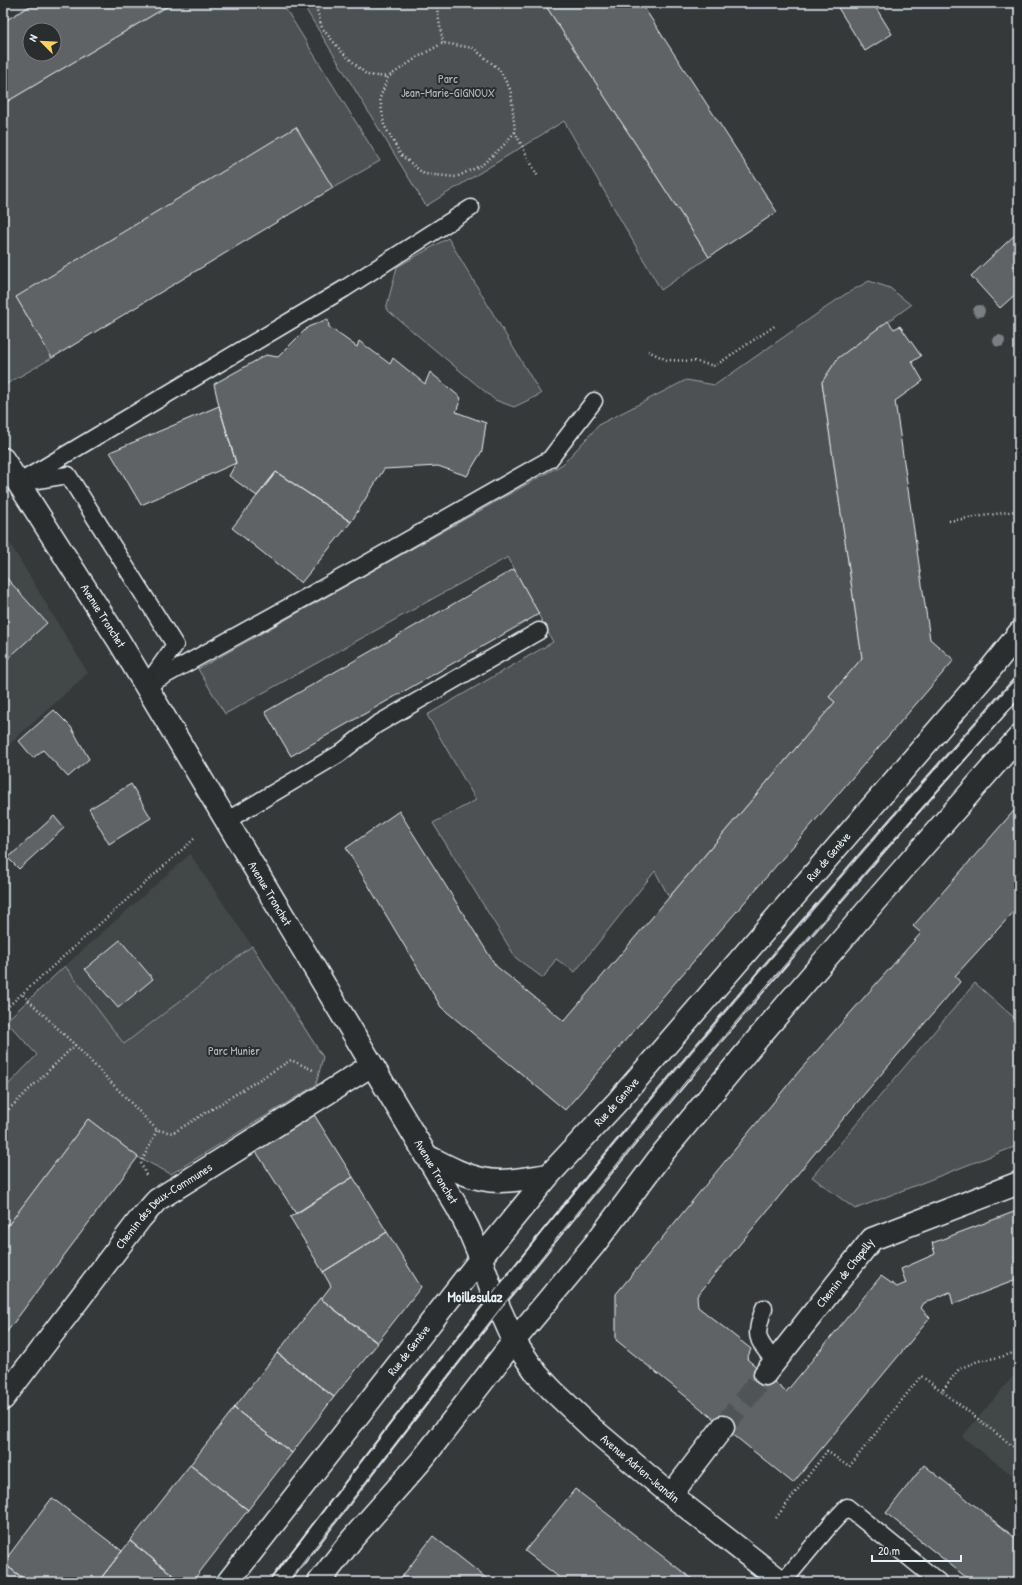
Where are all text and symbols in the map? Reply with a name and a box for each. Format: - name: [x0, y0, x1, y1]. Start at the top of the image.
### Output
- north arrow: [22, 22, 62, 62]
- text: N: [25, 32, 41, 43]
- park label: Parc Jean-Marie-GIGNOUX: [401, 70, 495, 101]
- street label: Avenue Tronchet: [77, 580, 130, 651]
- street label: Rue de Genève: [802, 828, 855, 885]
- street label: Avenue Tronchet: [244, 858, 297, 929]
- park label: Parc Munier: [208, 1042, 260, 1059]
- street label: Rue de Genève: [590, 1073, 643, 1130]
- street label: Avenue Tronchet: [411, 1136, 463, 1208]
- street label: Chemin des Deux-Communes: [111, 1158, 216, 1252]
- street label: Chemin de Chapelly: [812, 1234, 878, 1311]
- district label: Moillesulaz: [448, 1287, 502, 1306]
- street label: Rue de Genève: [383, 1321, 434, 1379]
- street label: Avenue Adrien-Jeandin: [597, 1430, 683, 1506]
- scale bar: [872, 1537, 961, 1563]
- text: 20 m: [878, 1542, 900, 1559]

